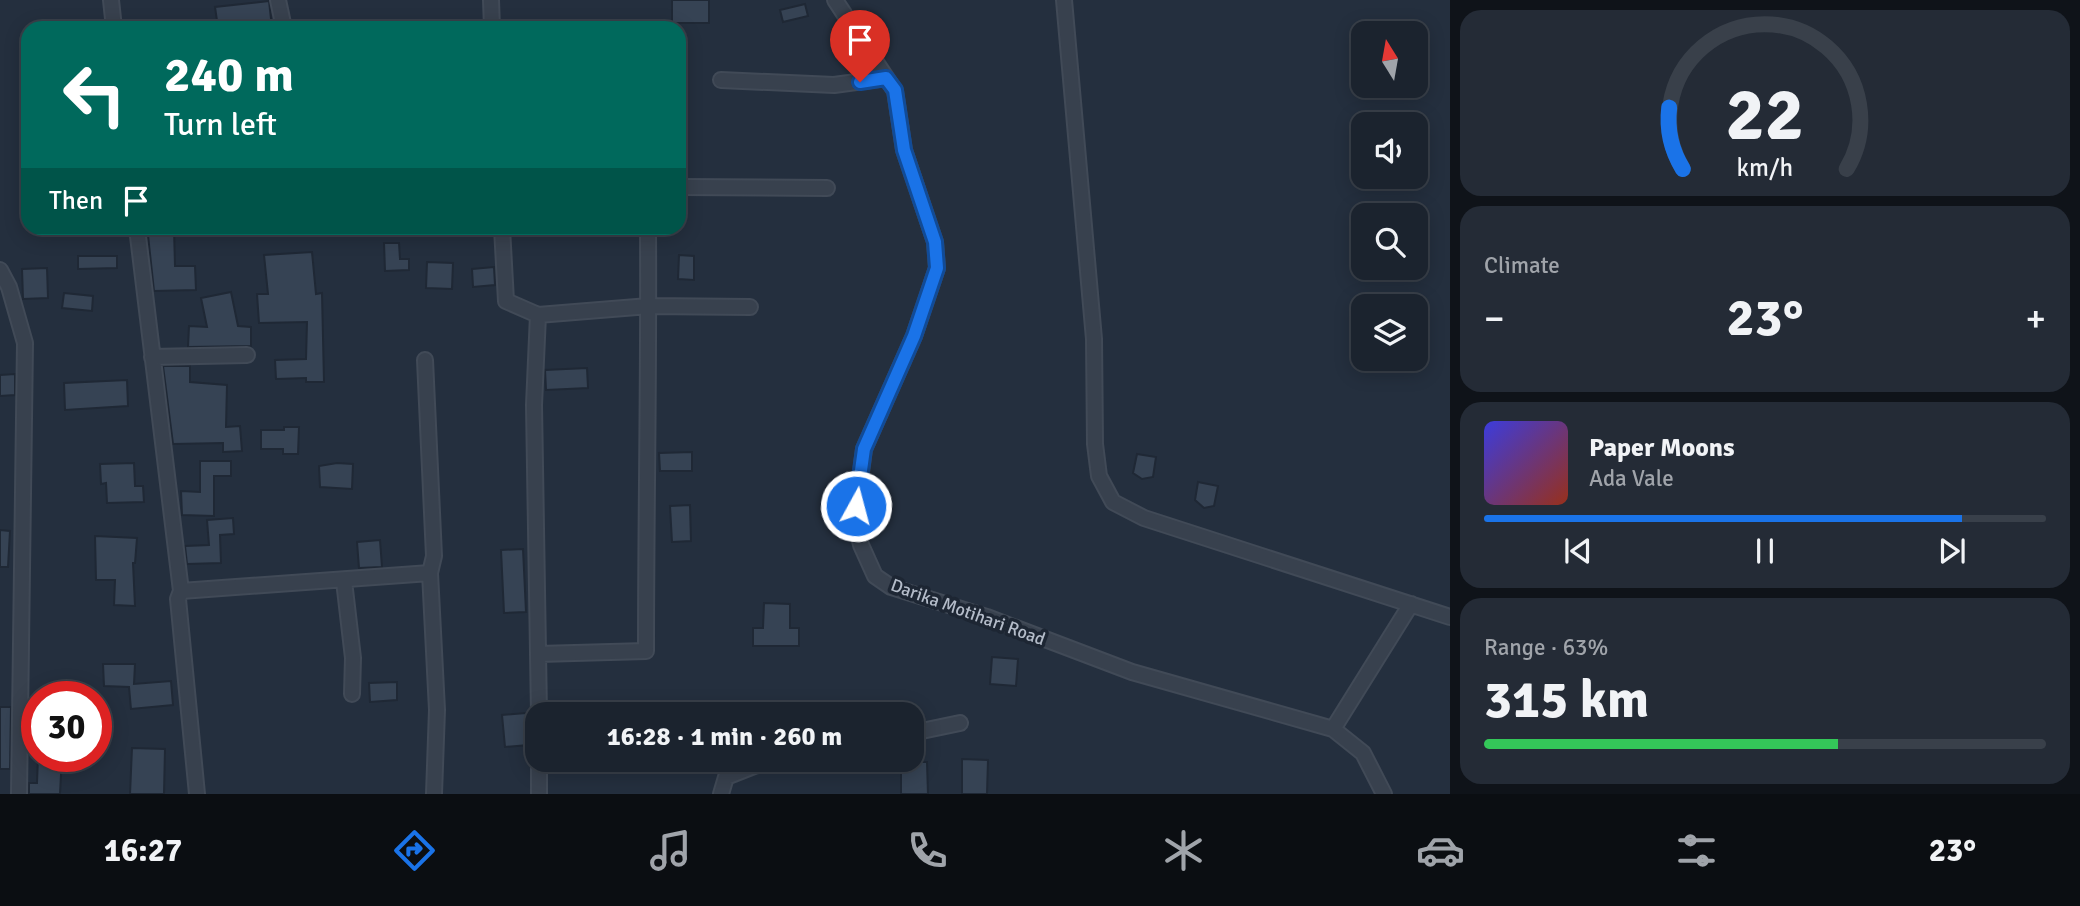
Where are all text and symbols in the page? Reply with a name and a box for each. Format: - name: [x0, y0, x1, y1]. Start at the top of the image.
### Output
- pin: [830, 10, 890, 82]
- icon: arrive: [841, 21, 879, 59]
- north arrow: [1351, 21, 1428, 98]
- map controls: [1351, 21, 1428, 371]
- text: 240 m: [164, 45, 294, 105]
- icon: left: [49, 49, 140, 140]
- text: 22: [1726, 71, 1804, 160]
- text: Turn left: [164, 105, 277, 144]
- button: sound: [1351, 112, 1428, 189]
- text: km/h: [1737, 152, 1793, 183]
- icon: arrive: [117, 182, 155, 220]
- text: Then: [49, 185, 103, 217]
- button: search: [1351, 203, 1428, 280]
- text: Climate: [1484, 251, 1560, 280]
- text: 23°: [1727, 286, 1803, 350]
- button: layers: [1351, 294, 1428, 371]
- text: −: [1484, 295, 1505, 342]
- text: +: [2025, 295, 2046, 342]
- text: Paper Moons: [1589, 432, 1735, 464]
- text: Ada Vale: [1589, 464, 1674, 493]
- position arrow: [819, 469, 893, 543]
- icon: previous: [1559, 532, 1597, 570]
- icon: pause: [1746, 532, 1784, 570]
- icon: next: [1933, 532, 1971, 570]
- street label: Darika Motihari Road: [888, 574, 1048, 650]
- text: Range · 63%: [1484, 633, 1608, 662]
- text: 315 km: [1484, 668, 1649, 732]
- speed limit sign: 30: [21, 681, 112, 772]
- text: 16:28 · 1 min · 260 m: [607, 721, 842, 753]
- icon: directions: [390, 826, 439, 875]
- icon: music: [646, 826, 695, 875]
- icon: phone: [903, 826, 952, 875]
- icon: climate: [1159, 826, 1208, 875]
- icon: car: [1416, 826, 1465, 875]
- icon: filters: [1672, 826, 1721, 875]
- text: 16:27: [104, 831, 182, 870]
- text: 23°: [1929, 831, 1976, 870]

